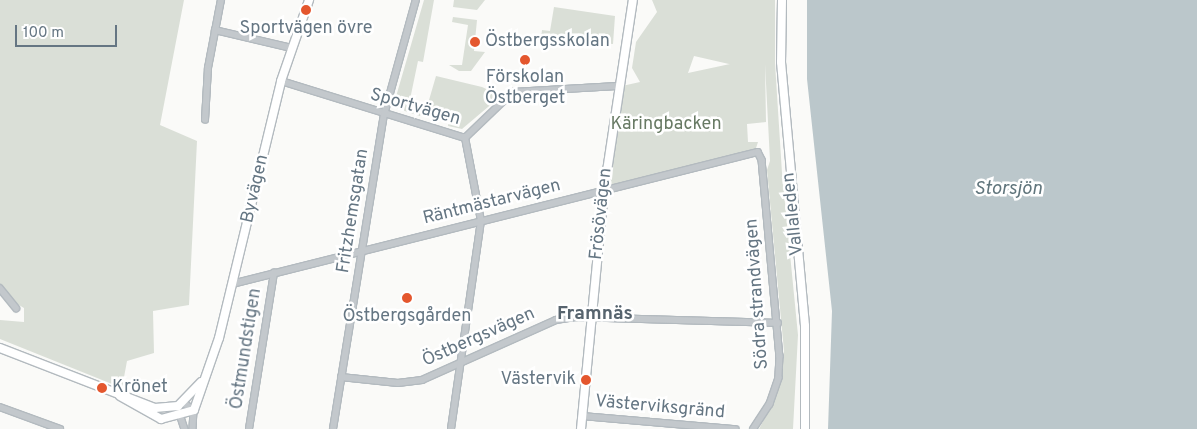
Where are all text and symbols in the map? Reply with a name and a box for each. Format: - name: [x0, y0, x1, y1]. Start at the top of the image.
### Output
- marker: Sportvägen övre: [300, 4, 312, 16]
- scale bar: [18, 15, 120, 47]
- place label: Sportvägen övre: [239, 18, 373, 40]
- text: 100 m: [23, 24, 64, 43]
- place label: Östbergsskolan: [485, 31, 610, 53]
- marker: Östbergsskolan: [469, 36, 481, 48]
- marker: Förskolan Östberget: [519, 54, 531, 66]
- place label: Förskolan Östberget: [485, 68, 565, 110]
- street label: Sportvägen: [367, 85, 463, 131]
- park label: Käringbacken: [610, 114, 722, 136]
- street label: Fritzhemsgatan: [334, 147, 374, 275]
- street label: Byvägen: [238, 153, 274, 225]
- street label: Frösövägen: [586, 167, 618, 261]
- street label: Vallaleden: [779, 171, 809, 257]
- street label: Räntmästarvägen: [421, 175, 563, 231]
- water label: Storsjön: [974, 179, 1042, 201]
- street label: Södra strandvägen: [742, 218, 774, 370]
- street label: Östmundstigen: [227, 287, 267, 411]
- marker: Östbergsgården: [401, 292, 413, 304]
- street label: Östbergsvägen: [419, 304, 539, 372]
- district label: Framnäs: [557, 304, 633, 326]
- place label: Östbergsgården: [343, 306, 471, 328]
- place label: Västervik: [501, 369, 576, 391]
- marker: Västervik: [580, 374, 592, 386]
- place label: Krönet: [112, 377, 168, 399]
- marker: Krönet: [96, 382, 108, 394]
- street label: Västerviksgränd: [594, 392, 726, 424]

